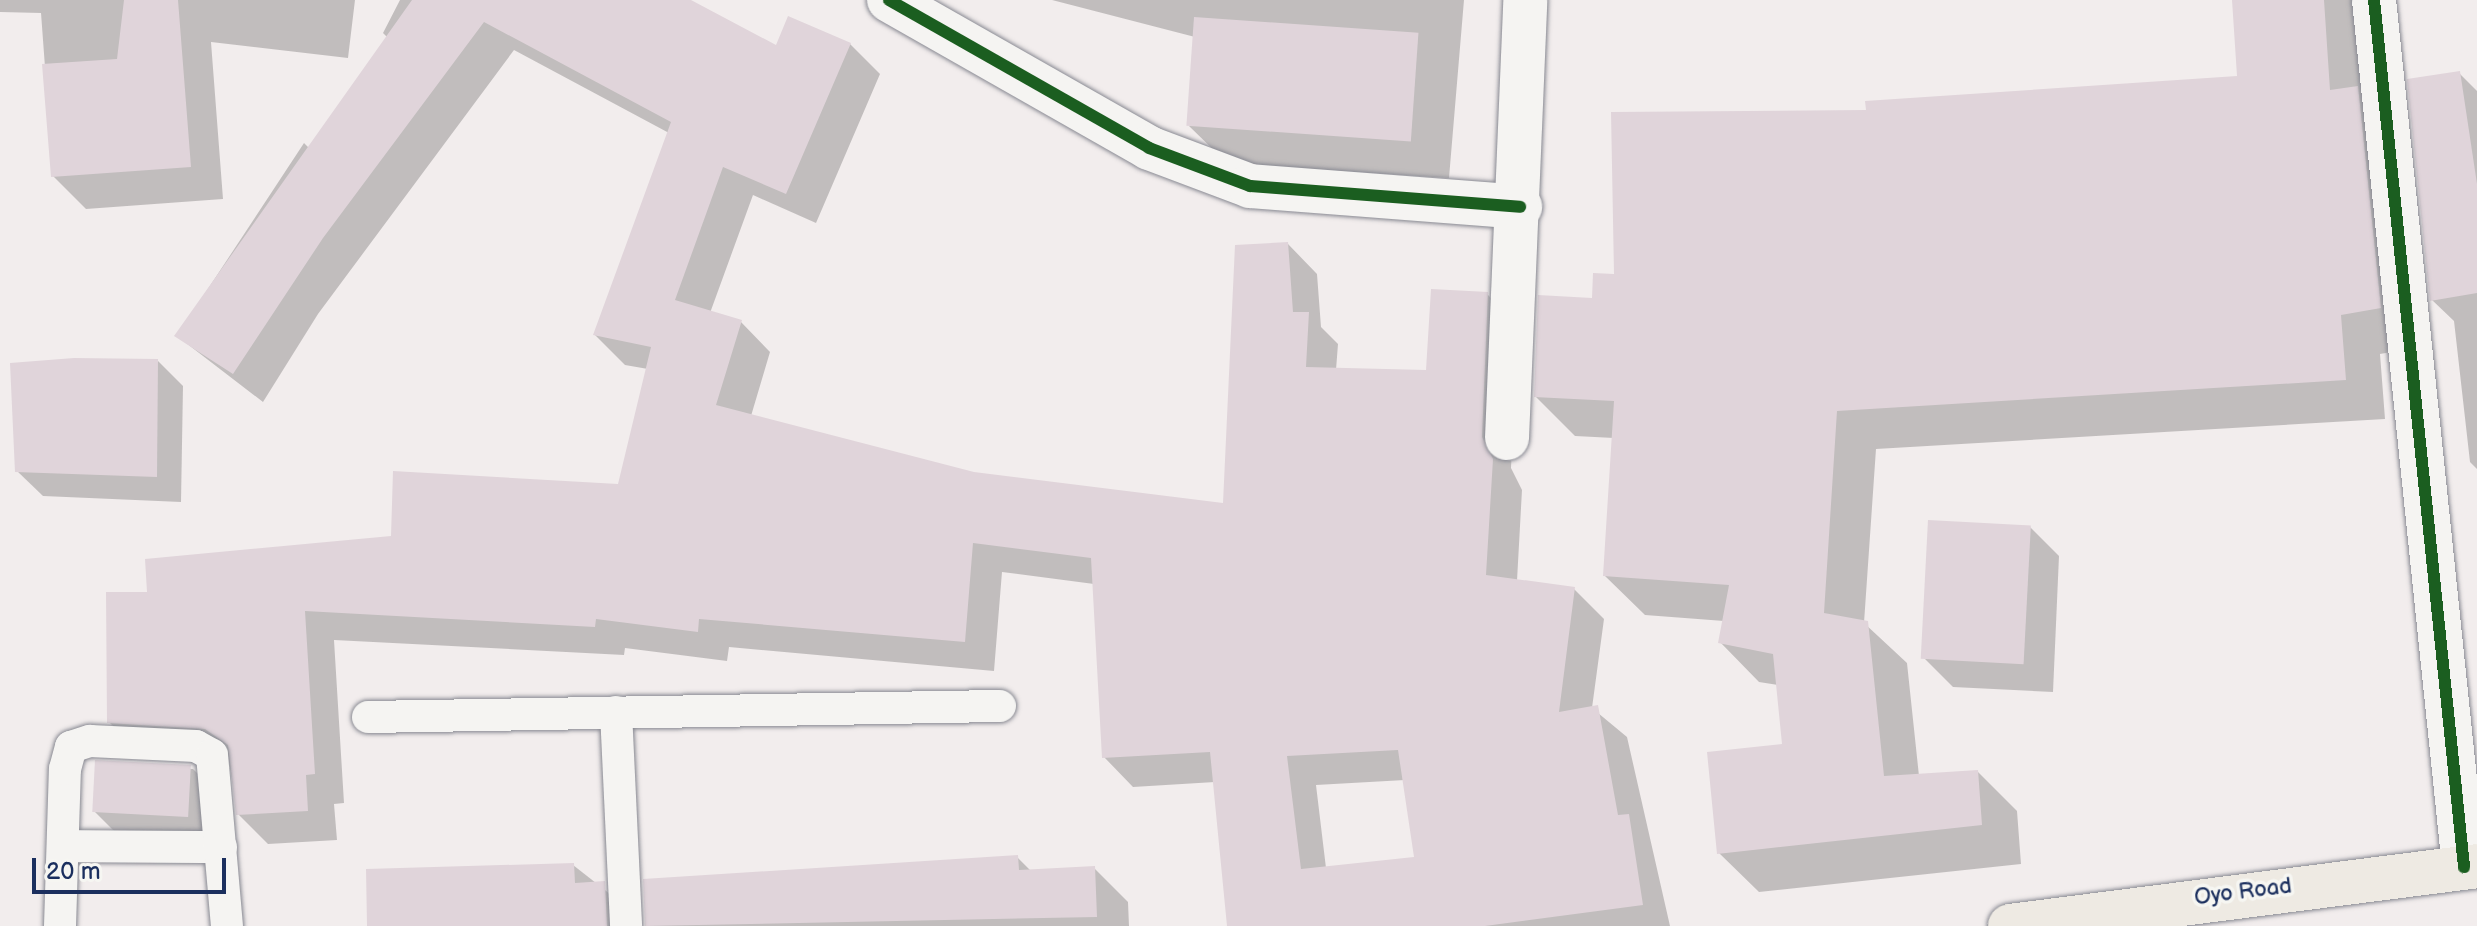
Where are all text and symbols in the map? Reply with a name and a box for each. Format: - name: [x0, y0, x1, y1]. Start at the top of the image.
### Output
- scale bar: [36, 842, 230, 892]
- text: 20 m: [46, 857, 101, 886]
- street label: Oyo Road: [2193, 873, 2293, 911]

